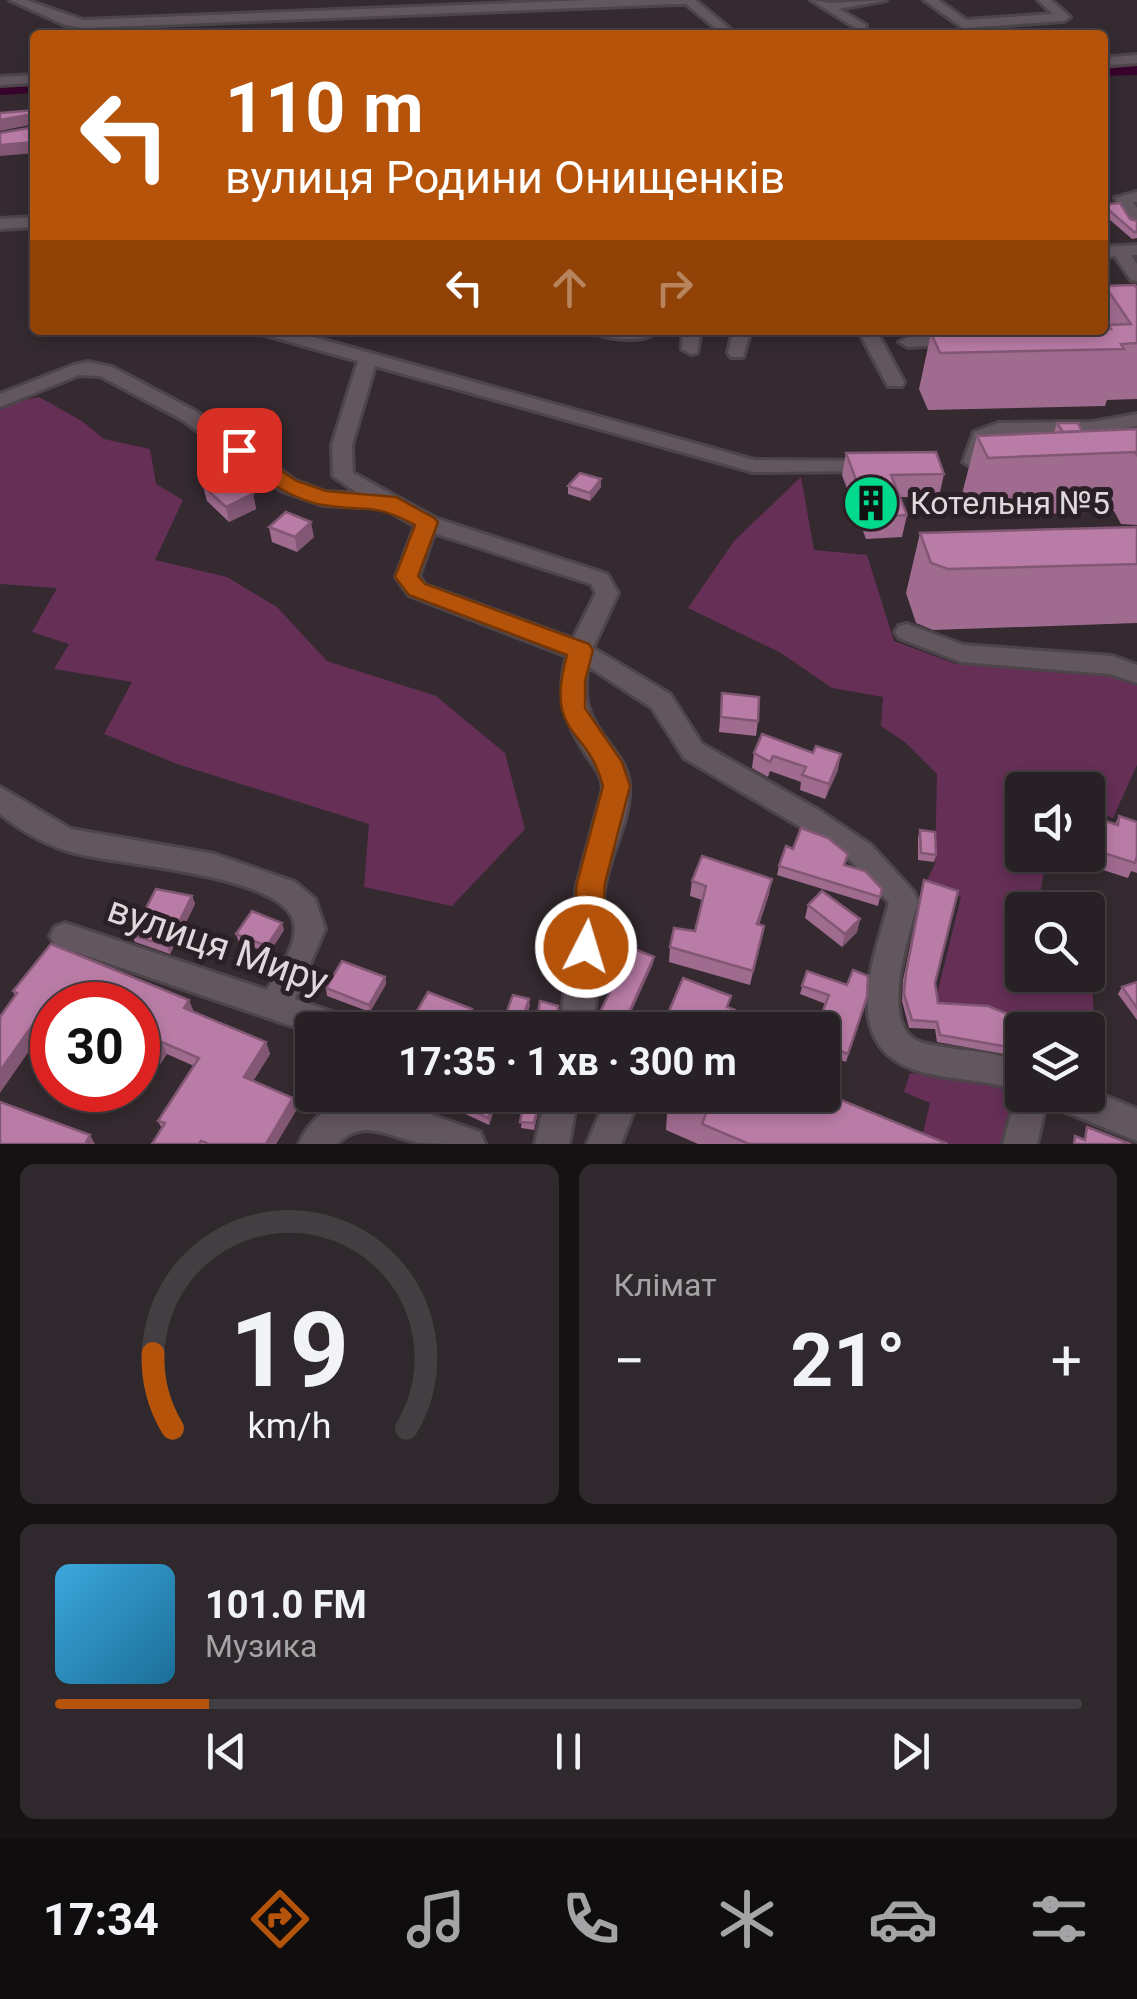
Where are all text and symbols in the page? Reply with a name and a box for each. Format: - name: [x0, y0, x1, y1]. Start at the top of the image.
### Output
- text: 110 m: [225, 67, 424, 149]
- icon: left: [60, 70, 190, 200]
- text: вулиця Родини Онищенків: [225, 151, 785, 204]
- icon: left: [437, 260, 492, 315]
- icon: ahead: [542, 260, 597, 315]
- icon: right: [647, 260, 702, 315]
- pin: [197, 408, 282, 493]
- icon: arrive: [212, 423, 267, 478]
- building icon: Котельня №5: [841, 473, 901, 533]
- place label: Котельня №5: [910, 484, 1110, 522]
- map controls: [1005, 772, 1105, 1112]
- button: sound: [1005, 772, 1105, 872]
- street label: вулиця Миру: [102, 887, 334, 1003]
- button: search: [1005, 892, 1105, 992]
- position arrow: [534, 895, 638, 999]
- speed limit sign: 30: [30, 982, 160, 1112]
- button: layers: [1005, 1012, 1105, 1112]
- text: 17:35 · 1 хв · 300 m: [398, 1040, 737, 1084]
- text: Клімат: [614, 1266, 717, 1304]
- text: 19: [230, 1290, 349, 1411]
- text: 21°: [790, 1316, 906, 1404]
- text: −: [614, 1329, 645, 1393]
- text: +: [1051, 1329, 1082, 1393]
- text: km/h: [247, 1405, 331, 1447]
- text: 101.0 FM: [205, 1583, 367, 1627]
- text: Музика: [205, 1627, 318, 1665]
- icon: previous: [199, 1724, 254, 1779]
- icon: pause: [541, 1724, 596, 1779]
- icon: next: [883, 1724, 938, 1779]
- icon: directions: [245, 1884, 315, 1954]
- icon: music: [401, 1884, 471, 1954]
- icon: phone: [556, 1884, 626, 1954]
- icon: climate: [712, 1884, 782, 1954]
- icon: car: [868, 1884, 938, 1954]
- icon: filters: [1024, 1884, 1094, 1954]
- text: 17:34: [43, 1893, 159, 1946]

